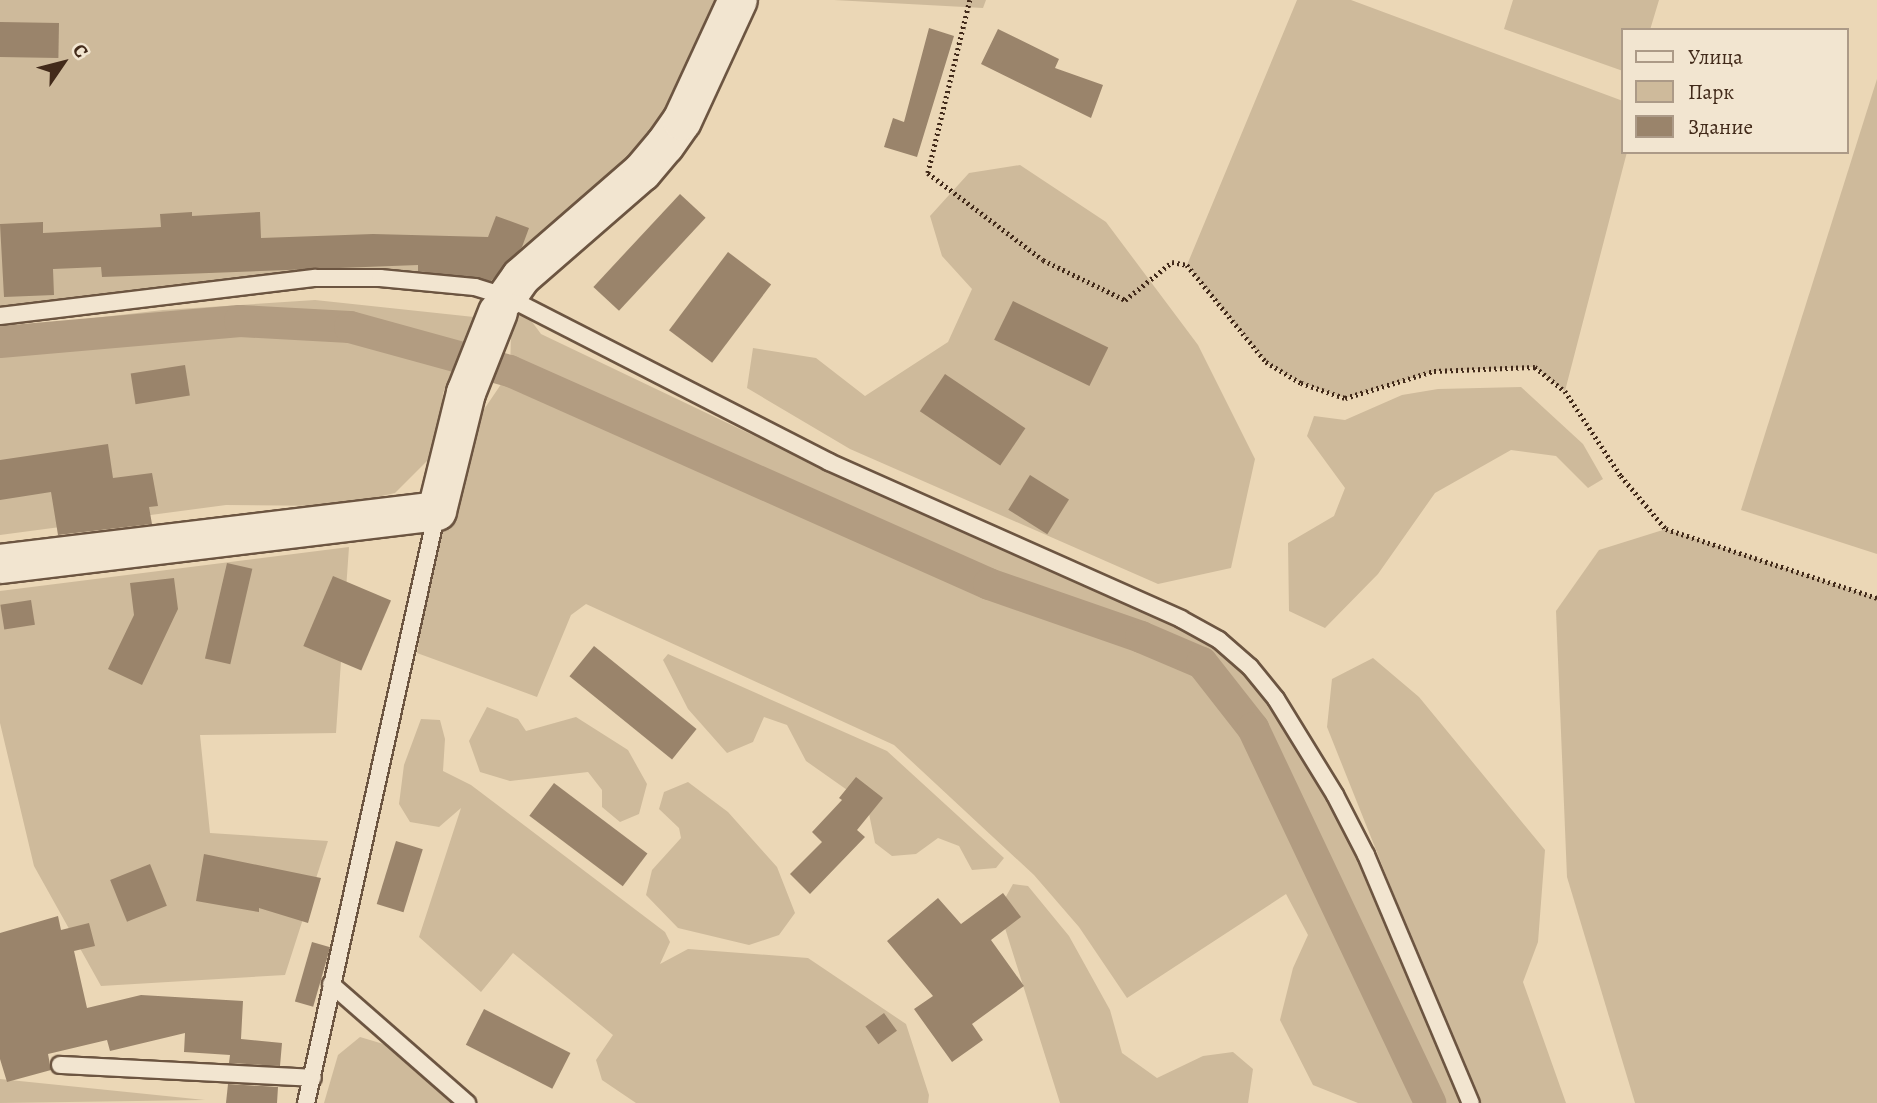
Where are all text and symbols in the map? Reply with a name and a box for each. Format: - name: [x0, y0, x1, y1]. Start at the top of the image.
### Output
- north arrow: [28, 28, 98, 98]
- legend: [1622, 28, 1849, 154]
- text: С: [66, 39, 94, 63]
- text: Улица: [1688, 43, 1743, 71]
- text: Парк: [1688, 78, 1734, 106]
- text: Здание: [1688, 113, 1753, 141]

